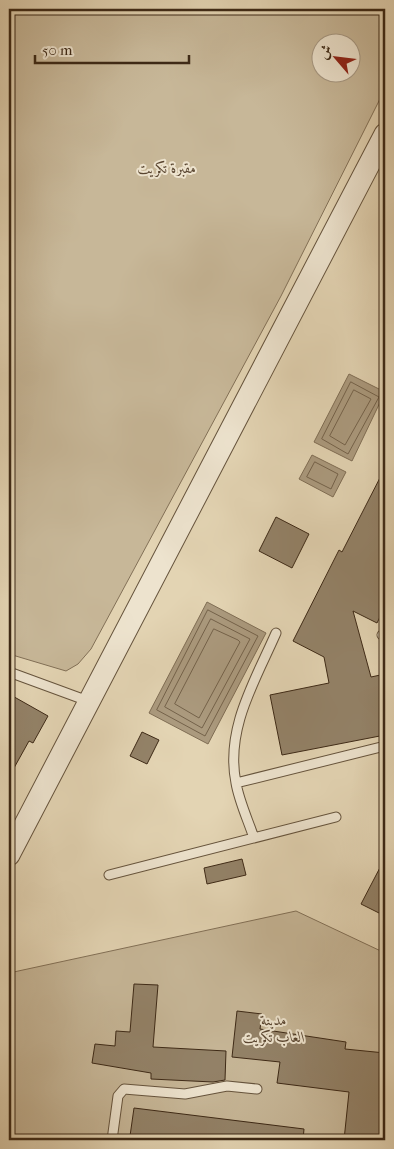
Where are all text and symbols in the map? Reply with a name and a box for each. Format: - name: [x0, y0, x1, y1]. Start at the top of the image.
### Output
- scale bar: [35, 32, 189, 64]
- north arrow: [312, 32, 362, 82]
- text: 50 m: [42, 41, 73, 59]
- text: ش: [314, 42, 336, 62]
- park label: مقبرة تكريت: [138, 159, 196, 178]
- park label: مدينة العاب تكريت: [243, 1011, 305, 1047]

